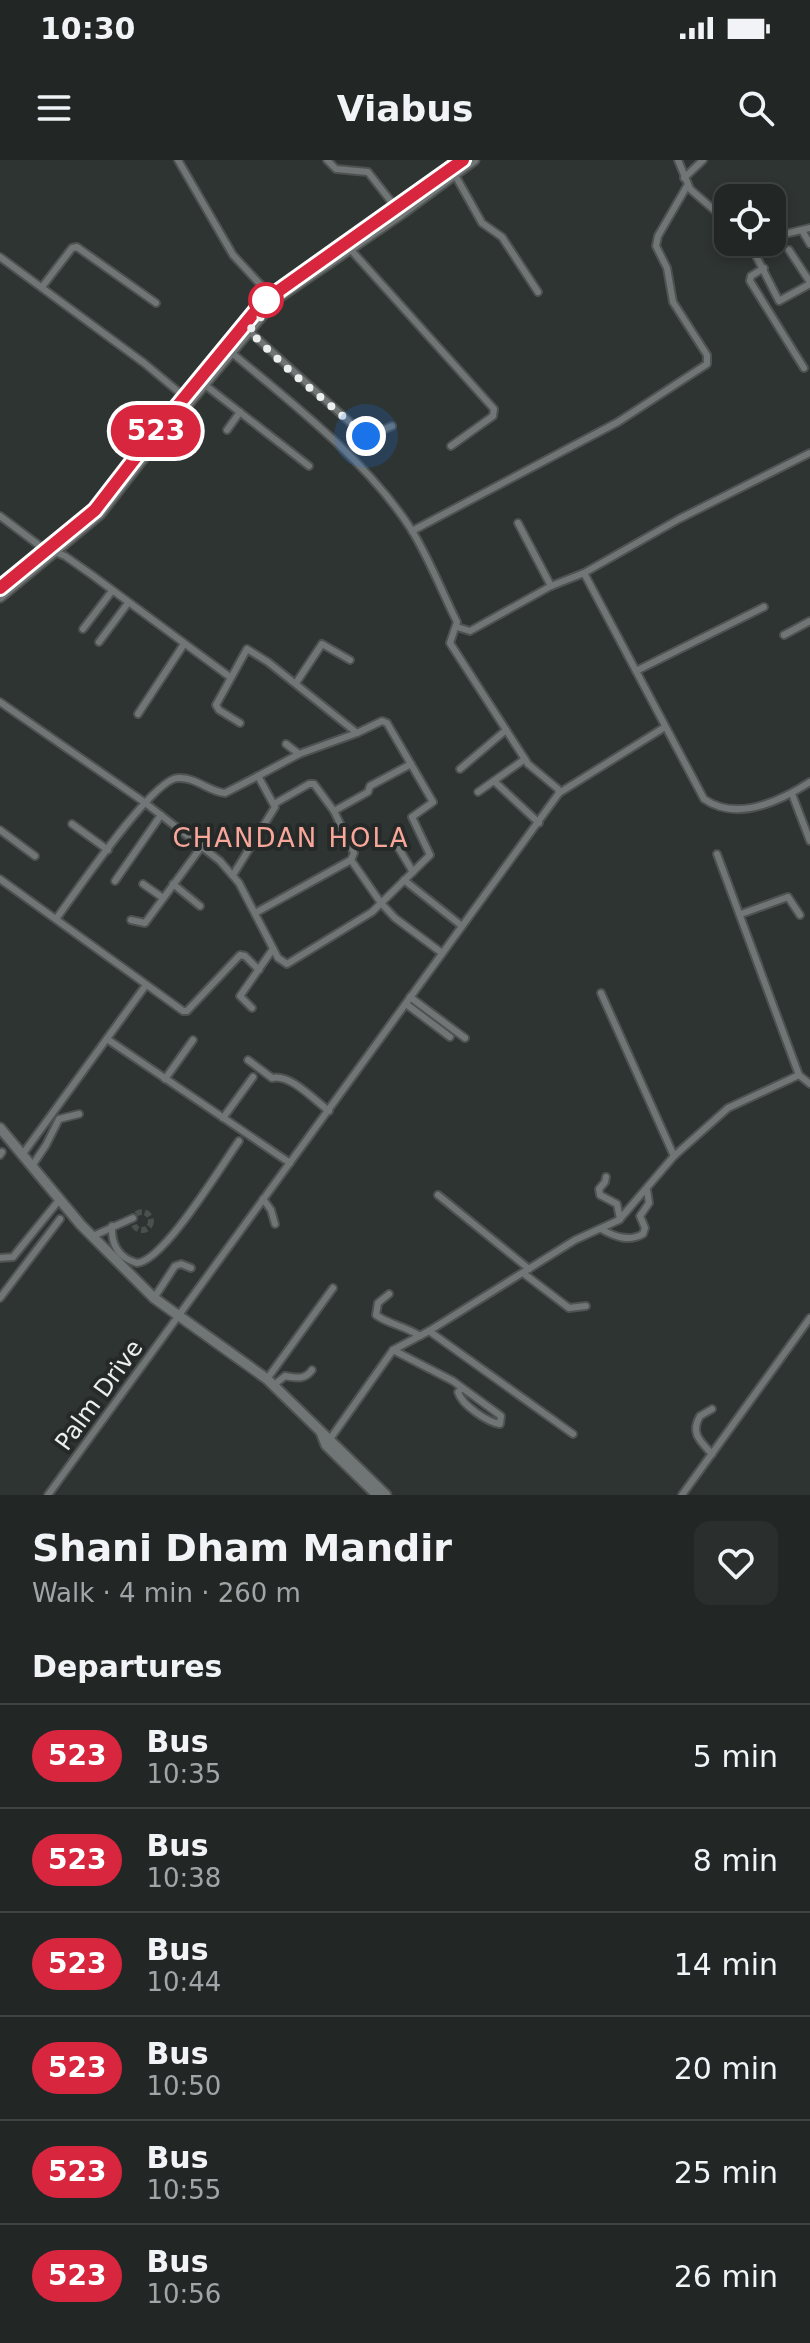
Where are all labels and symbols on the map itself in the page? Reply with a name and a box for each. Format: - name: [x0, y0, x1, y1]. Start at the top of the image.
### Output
- unlabelled marker: [249, 283, 283, 317]
- line badge: 523: [110, 405, 202, 457]
- your location: [346, 416, 386, 456]
- district label: CHANDAN HOLA: [173, 823, 409, 853]
- street label: Palm Drive: [50, 1334, 148, 1456]

